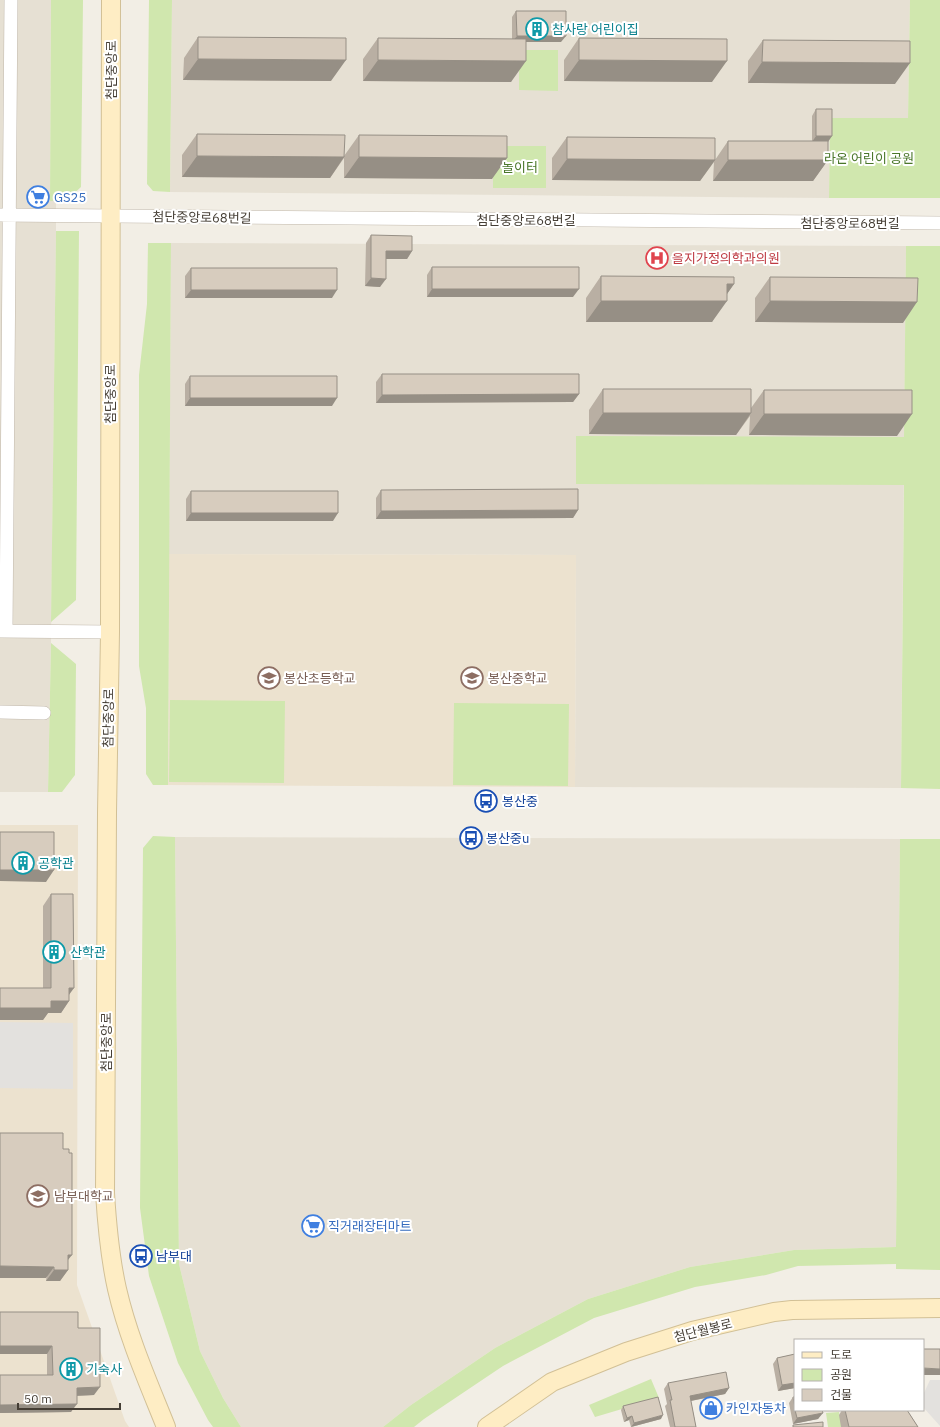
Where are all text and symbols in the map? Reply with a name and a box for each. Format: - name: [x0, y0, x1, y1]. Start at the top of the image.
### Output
- building icon: 참사랑 어린이집: [524, 16, 550, 42]
- place label: 참사랑 어린이집: [552, 21, 639, 38]
- street label: 첨단중앙로: [103, 40, 120, 100]
- park label: 라온 어린이 공원: [824, 150, 914, 167]
- park label: 놀이터: [502, 159, 538, 176]
- supermarket icon: GS25: [25, 184, 51, 210]
- place label: GS25: [54, 189, 86, 206]
- street label: 첨단중앙로68번길: [152, 208, 252, 227]
- street label: 첨단중앙로68번길: [476, 212, 576, 229]
- street label: 첨단중앙로68번길: [800, 215, 900, 232]
- hospital icon: 을지가정의학과의원: [644, 245, 670, 271]
- place label: 을지가정의학과의원: [672, 250, 780, 267]
- street label: 첨단중앙로: [102, 364, 119, 424]
- school or university icon: 봉산초등학교: [256, 665, 282, 691]
- school or university icon: 봉산중학교: [459, 665, 485, 691]
- place label: 봉산초등학교: [284, 670, 356, 687]
- place label: 봉산중학교: [488, 670, 548, 687]
- street label: 첨단중앙로: [99, 688, 118, 748]
- bus stop icon: 봉산중: [473, 788, 499, 814]
- place label: 봉산중: [502, 793, 538, 810]
- bus stop icon: 봉산중u: [458, 825, 484, 851]
- place label: 봉산중u: [486, 830, 529, 847]
- building icon: 공학관: [10, 850, 36, 876]
- place label: 공학관: [38, 855, 74, 872]
- building icon: 산학관: [41, 939, 67, 965]
- place label: 산학관: [70, 944, 106, 961]
- street label: 첨단중앙로: [98, 1012, 115, 1072]
- school or university icon: 남부대학교: [25, 1183, 51, 1209]
- place label: 남부대학교: [54, 1188, 114, 1205]
- supermarket icon: 직거래장터마트: [300, 1213, 326, 1239]
- place label: 직거래장터마트: [328, 1218, 412, 1235]
- bus stop icon: 남부대: [128, 1243, 154, 1269]
- place label: 남부대: [156, 1248, 192, 1265]
- street label: 첨단월봉로: [672, 1315, 734, 1346]
- legend: [794, 1339, 924, 1411]
- text: 도로: [830, 1347, 852, 1362]
- building icon: 기숙사: [58, 1356, 84, 1382]
- place label: 기숙사: [86, 1361, 122, 1378]
- text: 공원: [830, 1367, 852, 1382]
- scale bar: [18, 1385, 120, 1411]
- text: 건물: [830, 1387, 852, 1402]
- text: 50 m: [24, 1391, 52, 1406]
- shop icon: 카인자동차: [698, 1395, 724, 1421]
- place label: 카인자동차: [726, 1400, 786, 1417]

